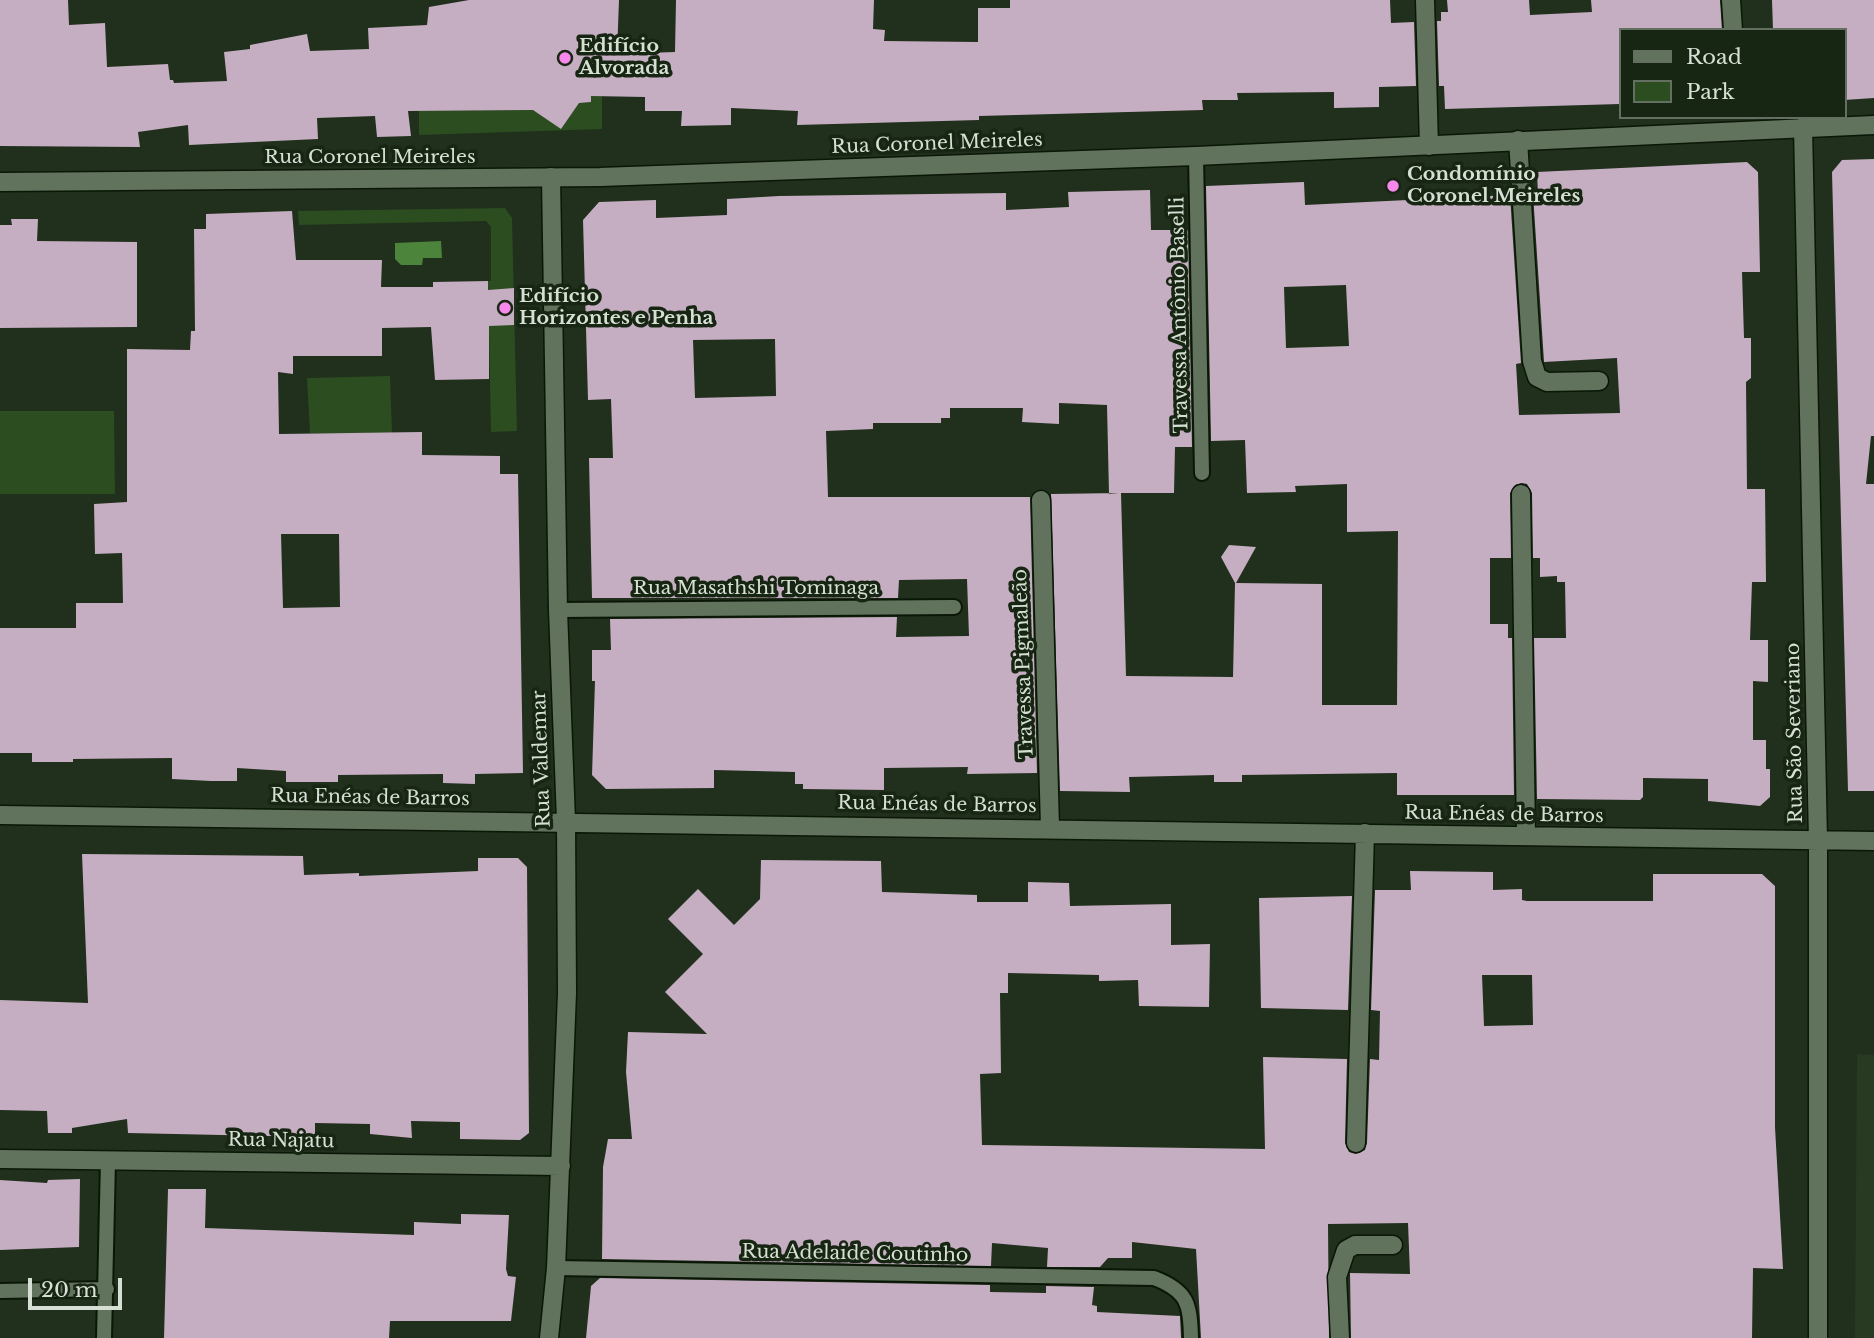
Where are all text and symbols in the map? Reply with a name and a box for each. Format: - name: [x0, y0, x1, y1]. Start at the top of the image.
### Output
- legend: [1618, 28, 1846, 119]
- place label: Edifício Alvorada: [579, 36, 669, 80]
- text: Road: [1686, 44, 1742, 70]
- marker: Edifício Alvorada: [557, 50, 573, 66]
- text: Park: [1686, 79, 1735, 105]
- street label: Rua Coronel Meireles: [831, 129, 1043, 159]
- street label: Rua Coronel Meireles: [264, 147, 476, 169]
- place label: Condomínio Coronel Meireles: [1407, 164, 1580, 208]
- marker: Condomínio Coronel Meireles: [1385, 178, 1401, 194]
- street label: Travessa Antônio Baselli: [1167, 196, 1193, 434]
- place label: Edifício Horizontes e Penha: [519, 286, 714, 330]
- marker: Edifício Horizontes e Penha: [497, 300, 513, 316]
- street label: Travessa Pigmaleão: [1009, 569, 1039, 759]
- street label: Rua Masathshi Tominaga: [633, 578, 879, 600]
- street label: Rua São Severiano: [1782, 642, 1808, 824]
- street label: Rua Valdemar: [528, 690, 556, 828]
- street label: Rua Enéas de Barros: [270, 785, 470, 811]
- street label: Rua Enéas de Barros: [837, 792, 1037, 818]
- street label: Rua Enéas de Barros: [1404, 802, 1604, 828]
- street label: Rua Najatu: [227, 1129, 335, 1153]
- street label: Rua Adelaide Coutinho: [741, 1241, 969, 1267]
- scale bar: [32, 1264, 126, 1308]
- text: 20 m: [41, 1277, 98, 1303]

